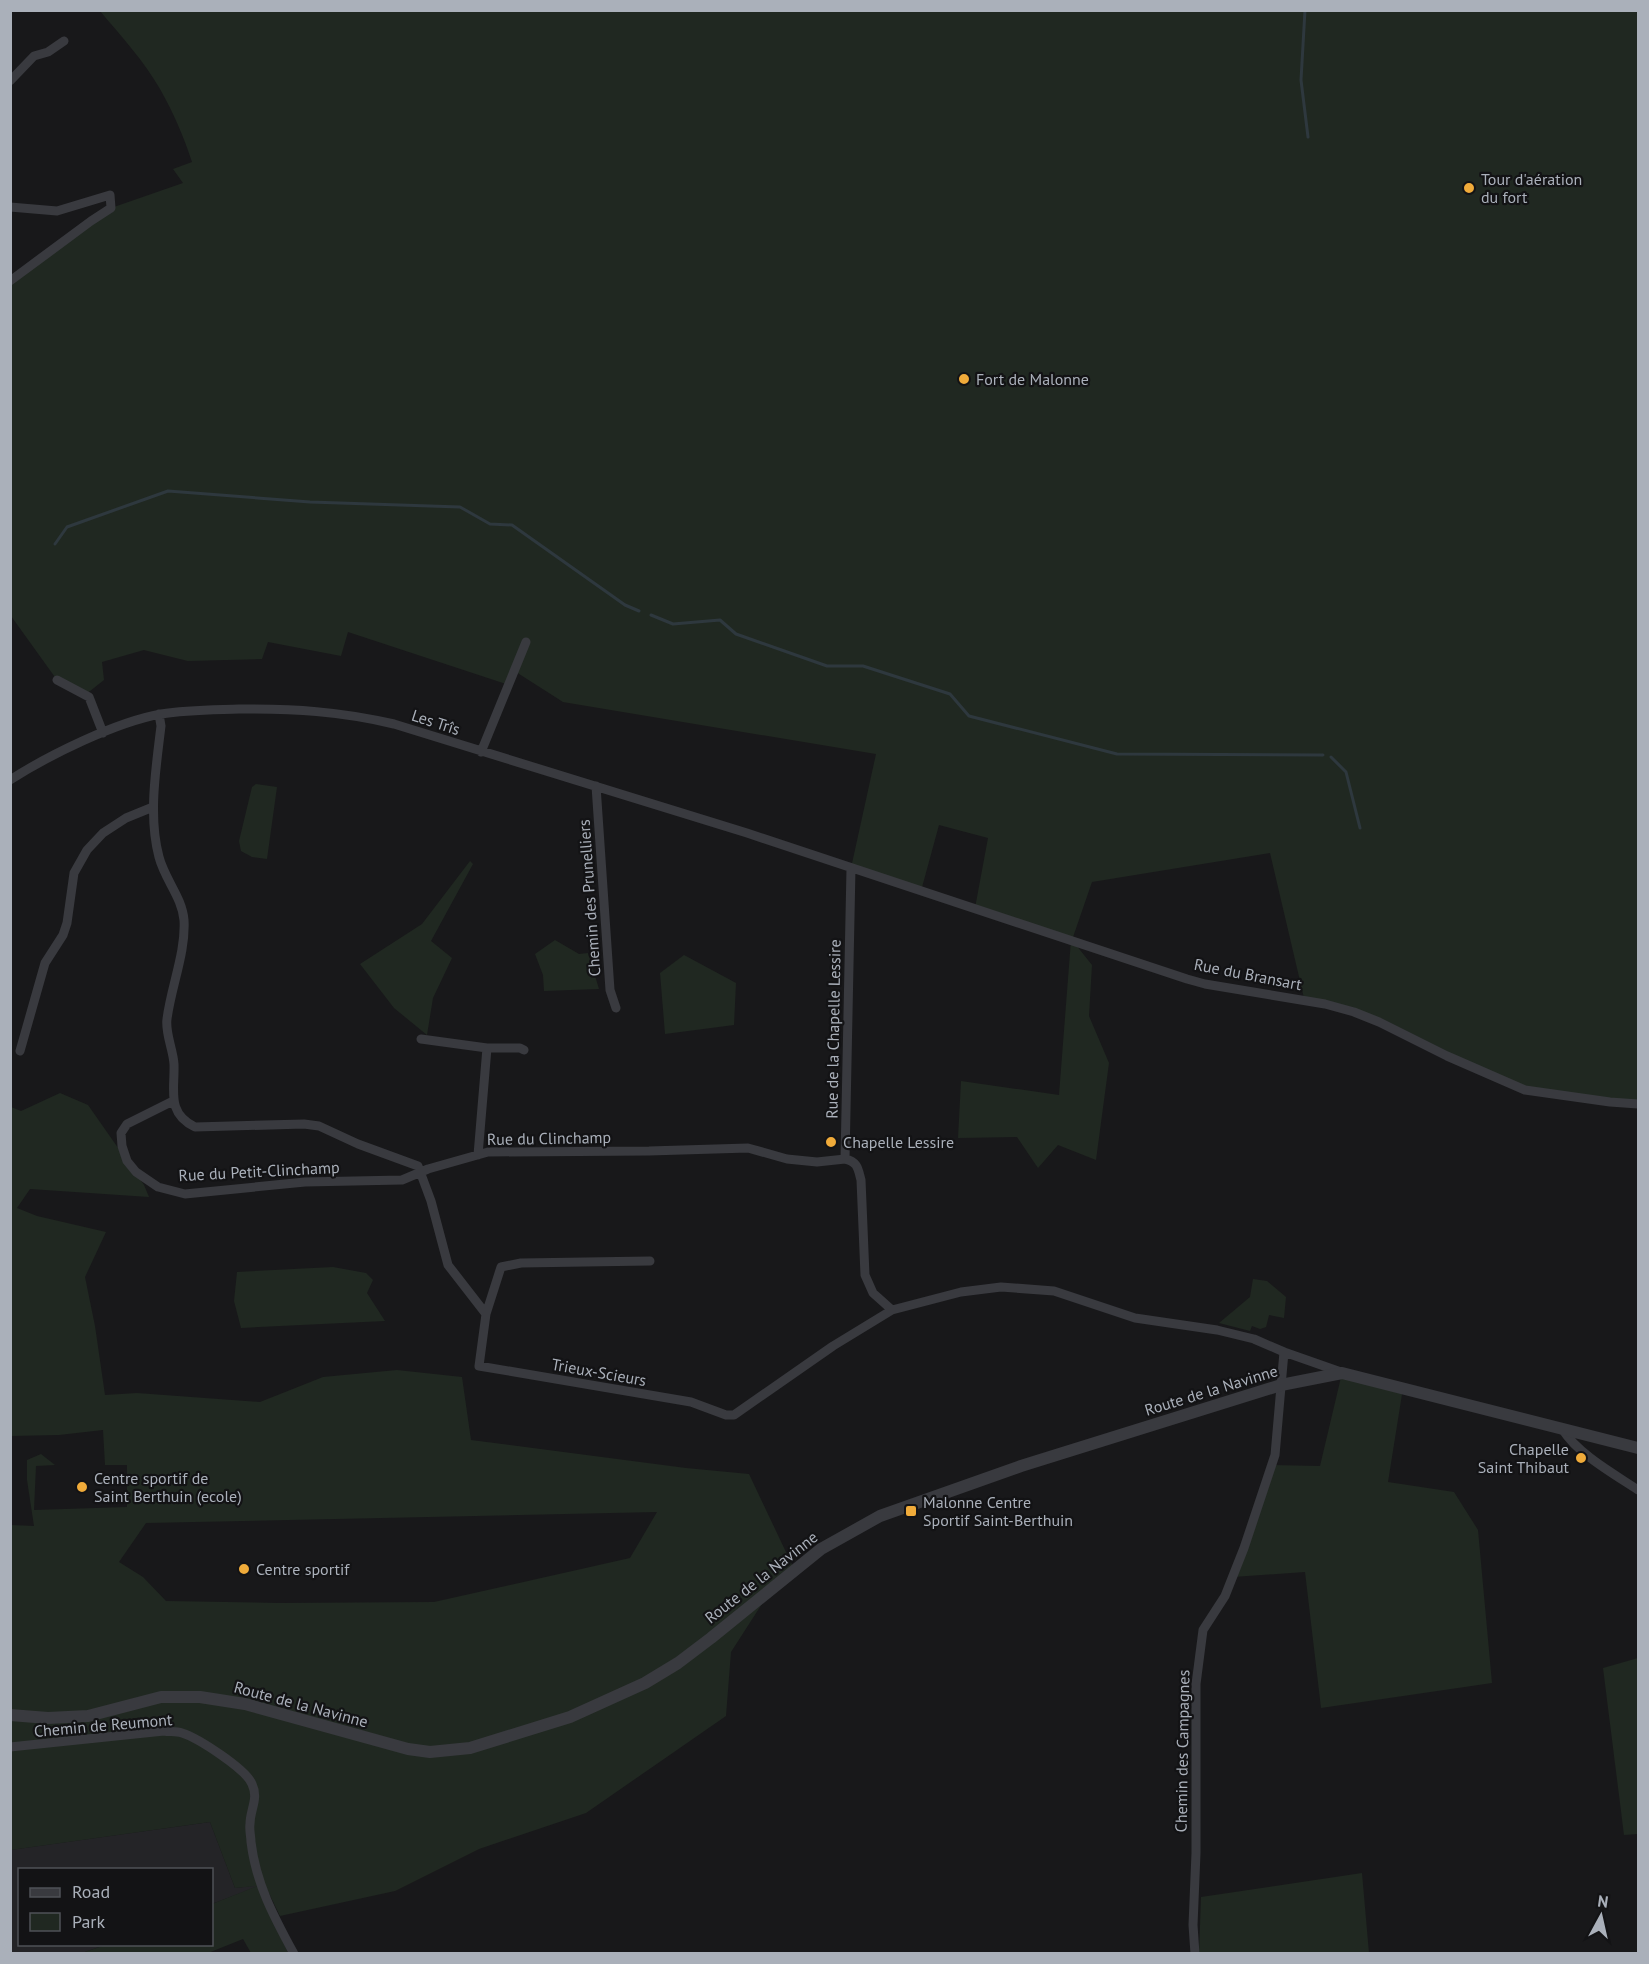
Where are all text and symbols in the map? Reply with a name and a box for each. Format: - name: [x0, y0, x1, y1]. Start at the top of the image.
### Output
- place label: Tour d'aération du fort: [1481, 169, 1582, 207]
- marker: Tour d'aération du fort: [1462, 181, 1476, 195]
- place label: Fort de Malonne: [976, 369, 1089, 389]
- marker: Fort de Malonne: [957, 372, 971, 386]
- street label: Les Trîs: [409, 705, 463, 739]
- street label: Chemin des Prunelliers: [574, 819, 604, 977]
- street label: Rue de la Chapelle Lessire: [821, 939, 845, 1119]
- street label: Rue du Bransart: [1192, 954, 1304, 994]
- street label: Rue du Clinchamp: [487, 1127, 611, 1149]
- place label: Chapelle Lessire: [843, 1132, 954, 1152]
- marker: Chapelle Lessire: [824, 1135, 838, 1149]
- street label: Rue du Petit-Clinchamp: [178, 1157, 340, 1185]
- street label: Trieux-Scieurs: [550, 1354, 648, 1390]
- street label: Route de la Navinne: [1142, 1360, 1280, 1420]
- place label: Chapelle Saint Thibaut: [1478, 1439, 1570, 1477]
- marker: Chapelle Saint Thibaut: [1574, 1451, 1588, 1465]
- place label: Centre sportif de Saint Berthuin (ecole): [94, 1468, 242, 1506]
- marker: Centre sportif de Saint Berthuin (ecole): [75, 1480, 89, 1494]
- place label: Malonne Centre Sportif Saint-Berthuin: [923, 1492, 1073, 1530]
- marker: Malonne Centre Sportif Saint-Berthuin: [904, 1504, 918, 1518]
- street label: Route de la Navinne: [701, 1527, 821, 1627]
- place label: Centre sportif: [256, 1559, 350, 1579]
- marker: Centre sportif: [237, 1562, 251, 1576]
- street label: Chemin des Campagnes: [1171, 1669, 1193, 1832]
- street label: Route de la Navinne: [232, 1677, 370, 1731]
- street label: Chemin de Reumont: [33, 1709, 173, 1741]
- legend: [18, 1868, 213, 1946]
- text: Road: [72, 1880, 110, 1903]
- north arrow: [1571, 1886, 1631, 1946]
- text: N: [1596, 1891, 1610, 1912]
- text: Park: [72, 1910, 105, 1933]

